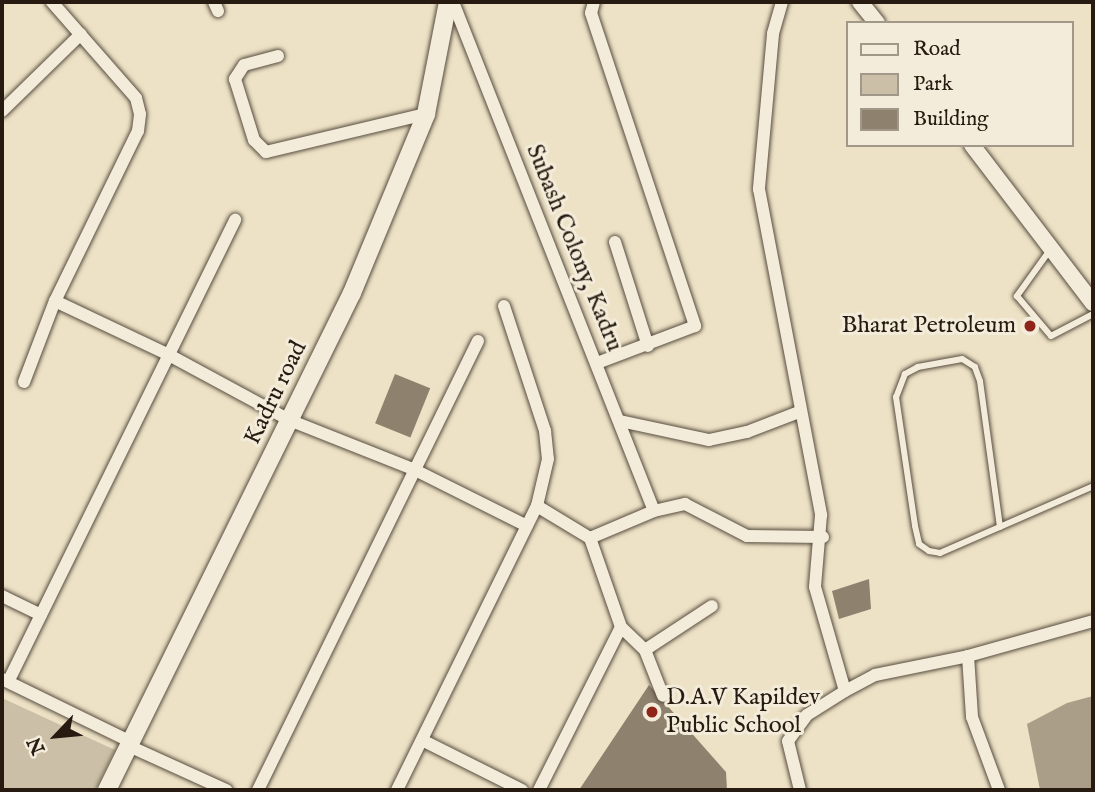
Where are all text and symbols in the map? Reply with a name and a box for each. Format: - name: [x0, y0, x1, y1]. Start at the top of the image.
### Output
- legend: [846, 21, 1074, 147]
- text: Road: [913, 36, 960, 63]
- text: Park: [913, 71, 953, 98]
- text: Building: [913, 106, 988, 133]
- street label: Subash Colony, Kadru: [519, 140, 629, 356]
- place label: Bharat Petroleum: [841, 312, 1016, 340]
- marker: Bharat Petroleum: [1022, 318, 1038, 334]
- street label: Kadru road: [239, 336, 313, 450]
- place label: D.A.V Kapildev Public School: [666, 684, 820, 740]
- north arrow: [21, 701, 91, 771]
- marker: D.A.V Kapildev Public School: [644, 704, 660, 720]
- text: N: [23, 733, 52, 758]

